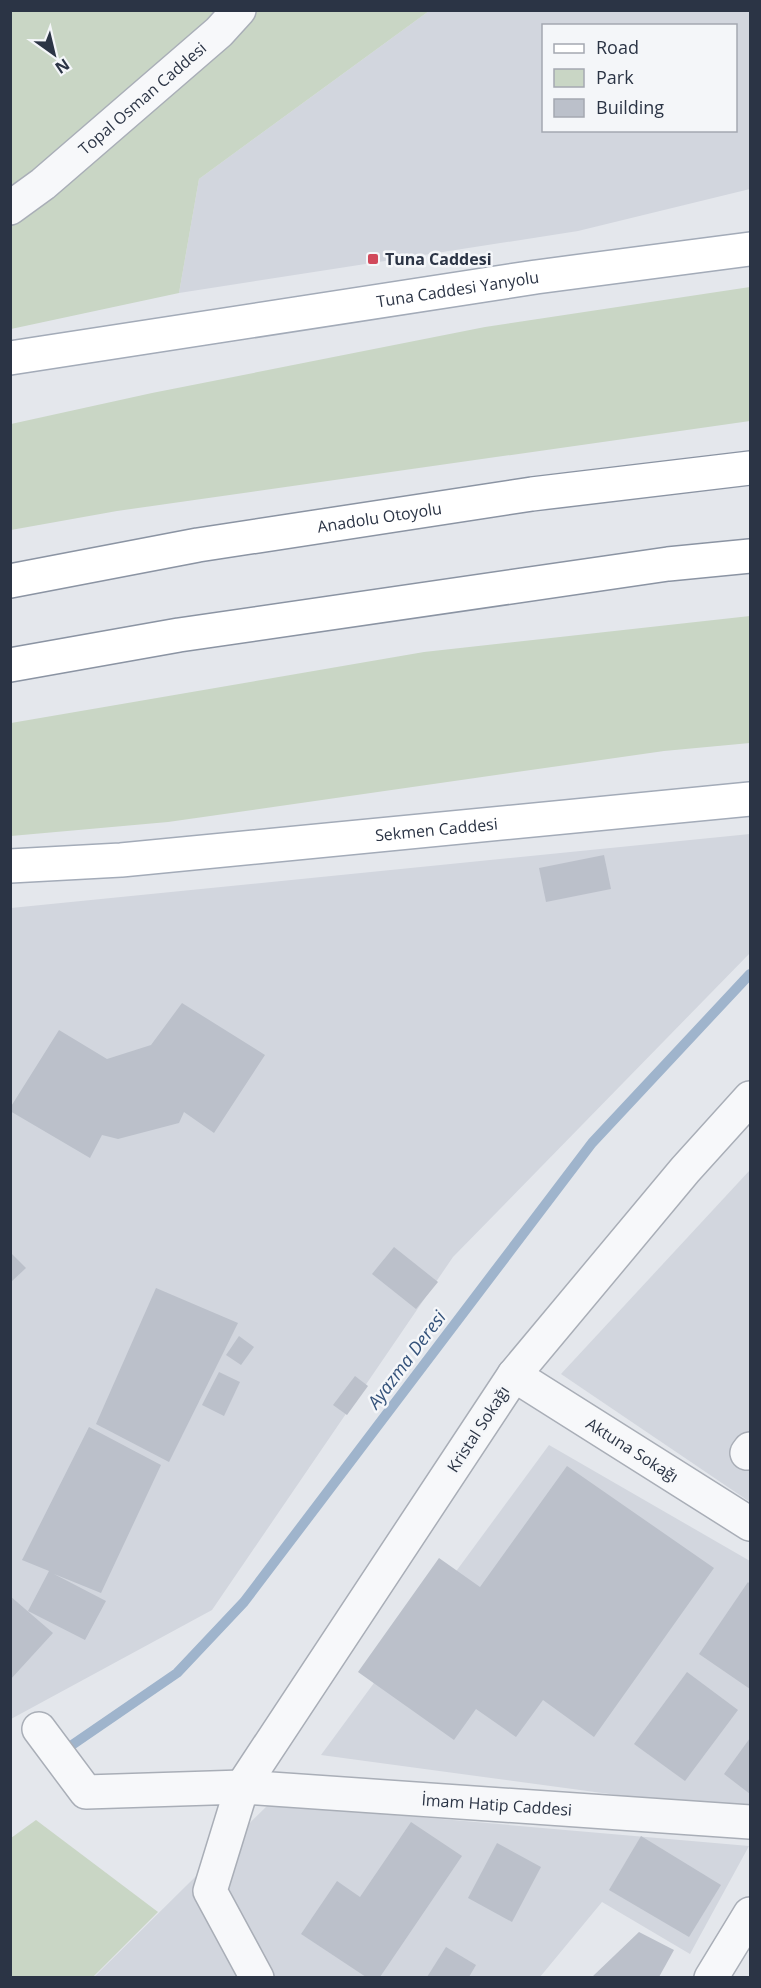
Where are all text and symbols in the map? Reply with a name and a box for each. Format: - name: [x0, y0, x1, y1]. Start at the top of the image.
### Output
- north arrow: [24, 24, 84, 84]
- legend: [542, 24, 737, 132]
- text: Road: [596, 35, 639, 59]
- street label: Topal Osman Caddesi: [74, 37, 211, 160]
- text: N: [51, 54, 74, 79]
- text: Park: [596, 65, 634, 89]
- text: Building: [596, 95, 664, 119]
- place label: Tuna Caddesi: [385, 248, 492, 270]
- marker: Tuna Caddesi: [366, 252, 380, 266]
- street label: Tuna Caddesi Yanyolu: [375, 266, 540, 312]
- street label: Anadolu Otoyolu: [316, 497, 443, 538]
- street label: Sekmen Caddesi: [374, 813, 499, 846]
- water label: Ayazma Deresi: [360, 1305, 451, 1415]
- street label: Kristal Sokağı: [442, 1381, 514, 1477]
- street label: Aktuna Sokağı: [582, 1412, 683, 1487]
- street label: İmam Hatip Caddesi: [421, 1788, 573, 1821]

